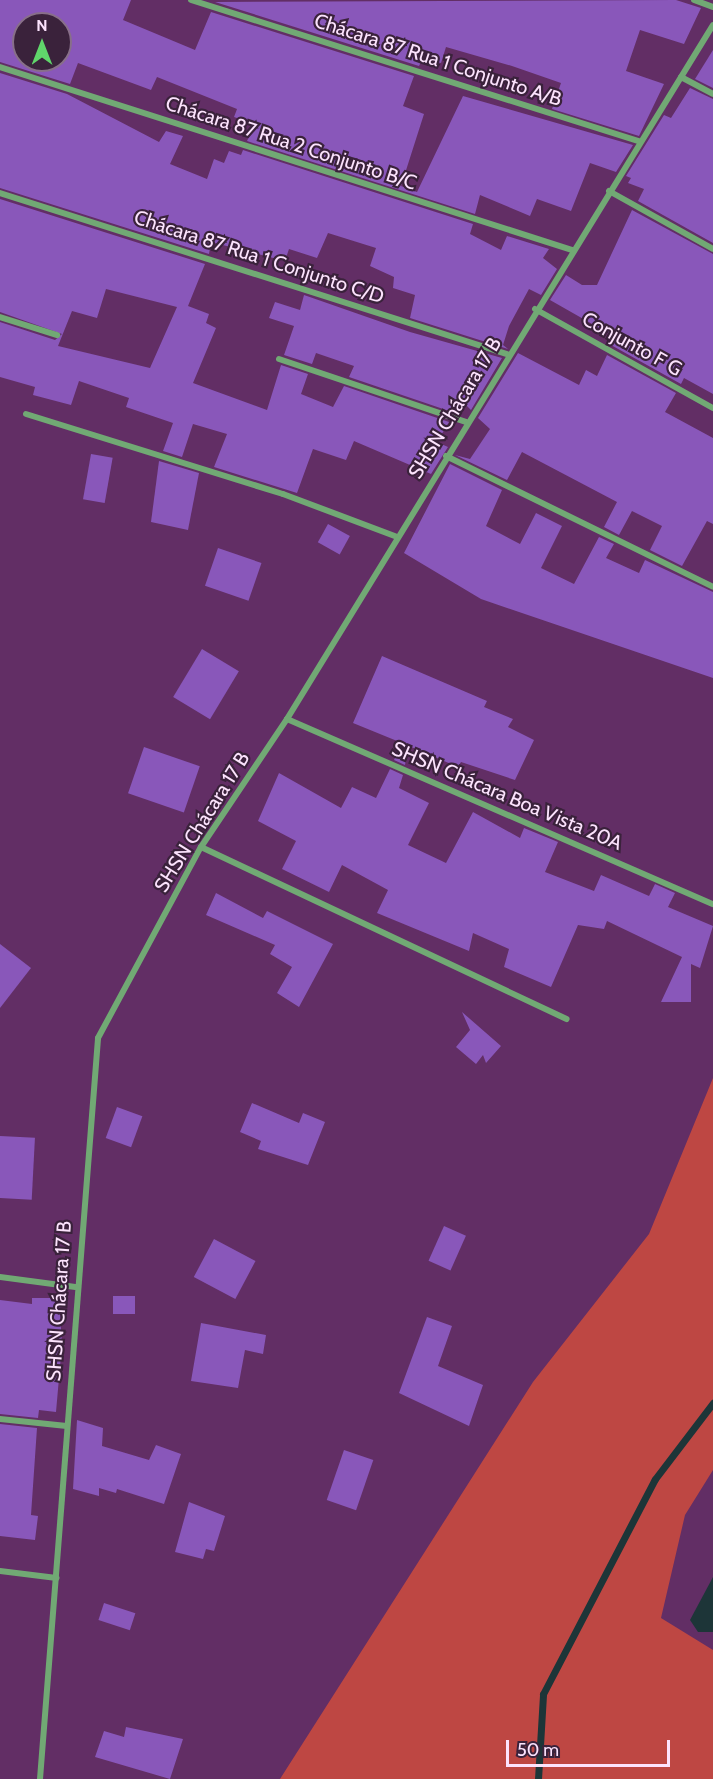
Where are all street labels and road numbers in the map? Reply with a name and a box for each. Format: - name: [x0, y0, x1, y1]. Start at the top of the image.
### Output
- street label: Chácara 87 Rua 1 Conjunto A/B: [311, 9, 565, 111]
- street label: Chácara 87 Rua 2 Conjunto B/C: [163, 91, 419, 195]
- street label: Chácara 87 Rua 1 Conjunto C/D: [131, 205, 387, 309]
- street label: Conjunto F G: [578, 307, 686, 381]
- street label: SHSN Chácara 17 B: [403, 333, 507, 483]
- street label: SHSN Chácara Boa Vista 20A: [388, 737, 626, 855]
- street label: SHSN Chácara 17 B: [149, 747, 255, 897]
- street label: SHSN Chácara 17 B: [41, 1220, 77, 1382]

